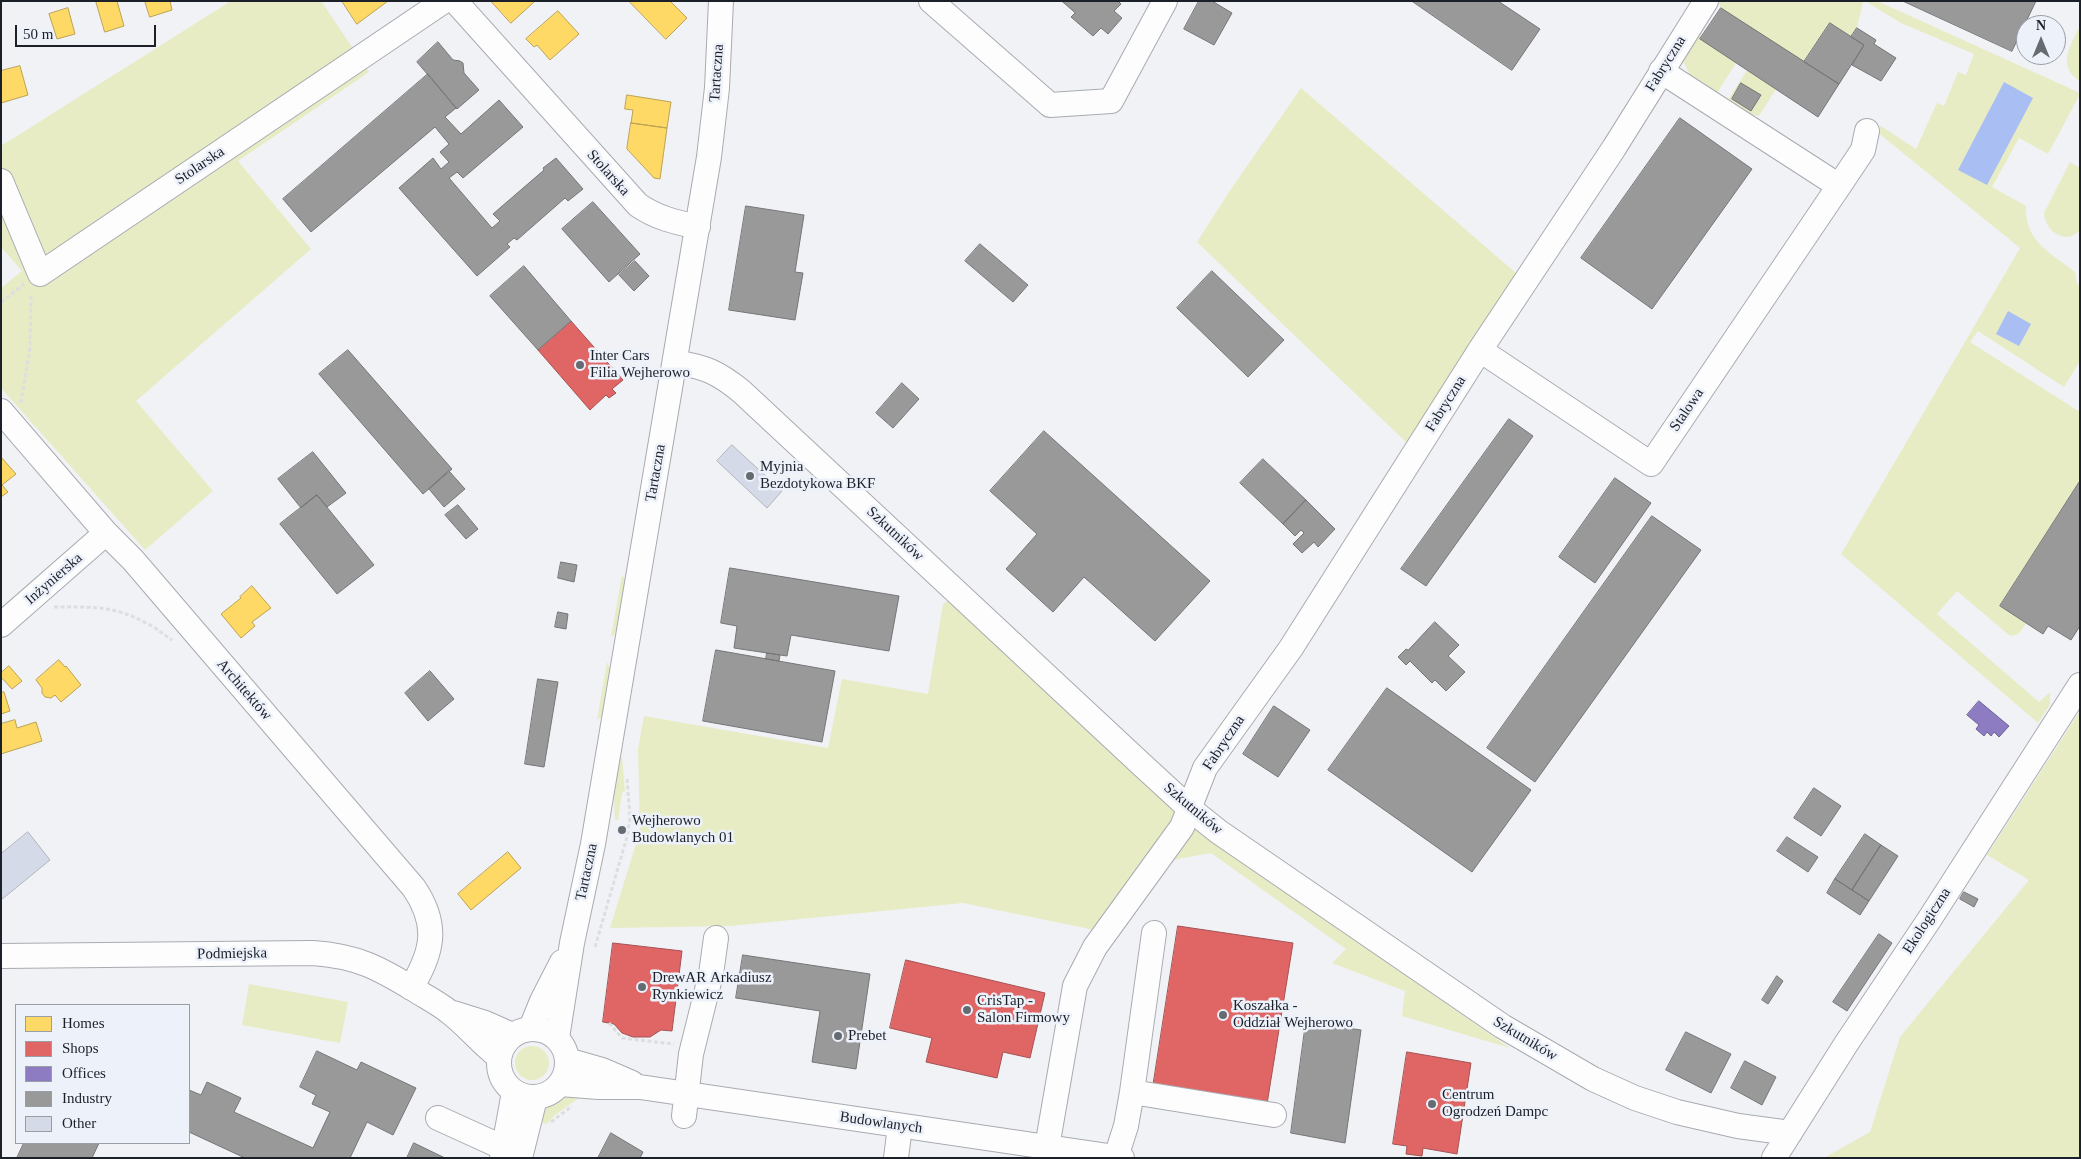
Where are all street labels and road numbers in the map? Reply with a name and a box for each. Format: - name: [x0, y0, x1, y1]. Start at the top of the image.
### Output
- street label: Fabryczna: [1642, 33, 1690, 95]
- street label: Tartaczna: [706, 43, 728, 103]
- street label: Stolarska: [172, 143, 228, 189]
- street label: Stolarska: [583, 146, 633, 200]
- street label: Fabryczna: [1422, 373, 1470, 435]
- street label: Stalowa: [1666, 385, 1708, 435]
- street label: Tartaczna: [642, 443, 670, 503]
- street label: Szkutników: [863, 503, 927, 565]
- street label: Inżynierska: [22, 549, 86, 609]
- street label: Architektów: [213, 656, 275, 724]
- street label: Fabryczna: [1199, 712, 1249, 774]
- street label: Szkutników: [1160, 779, 1226, 839]
- street label: Tartaczna: [572, 842, 602, 902]
- street label: Ekologiczna: [1899, 885, 1955, 957]
- street label: Podmiejska: [197, 944, 267, 964]
- street label: Szkutników: [1490, 1013, 1560, 1065]
- street label: Budowlanych: [838, 1108, 924, 1138]

